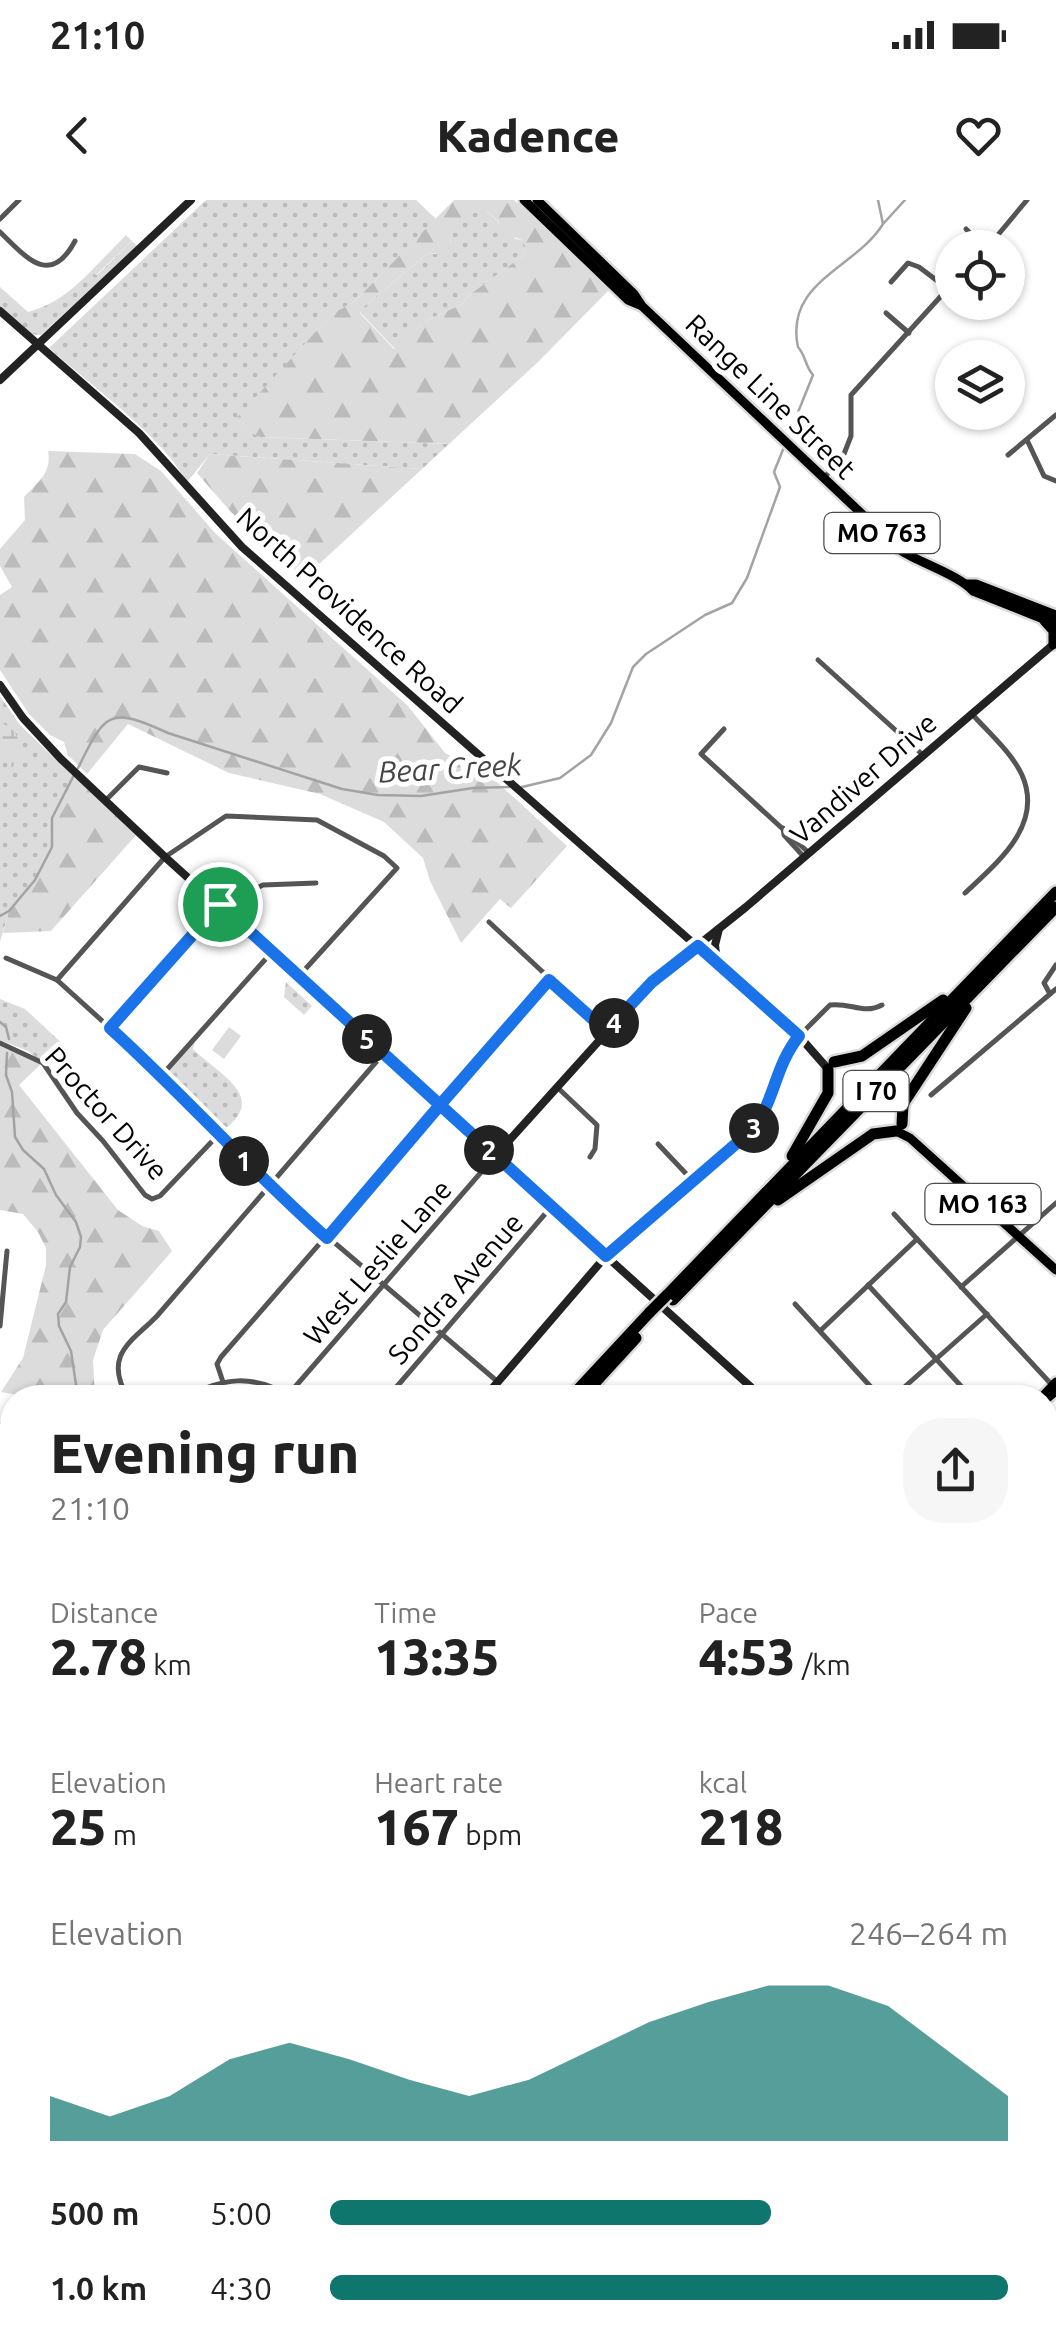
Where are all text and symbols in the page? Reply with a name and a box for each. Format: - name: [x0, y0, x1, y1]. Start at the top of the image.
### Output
- text: 21:10: [50, 14, 145, 56]
- icon: back: [50, 108, 105, 163]
- icon: heart: [951, 108, 1006, 163]
- text: Kadence: [437, 110, 619, 161]
- map controls: [935, 230, 1025, 430]
- button: locate: [935, 230, 1025, 320]
- street label: Range Line Street: [680, 307, 862, 485]
- button: layers: [935, 340, 1025, 430]
- street label: North Providence Road: [231, 501, 469, 719]
- road number: MO 763: [824, 513, 940, 553]
- street label: Vandiver Drive: [784, 706, 942, 850]
- water label: Bear Creek: [377, 747, 523, 789]
- pin: [178, 862, 263, 947]
- icon: arrive: [193, 877, 248, 932]
- pin: 4: [589, 998, 639, 1048]
- text: 4: [606, 1007, 622, 1038]
- pin: 5: [342, 1014, 392, 1064]
- text: 5: [359, 1023, 375, 1054]
- street label: Proctor Drive: [40, 1040, 174, 1186]
- road number: I 70: [844, 1071, 908, 1111]
- pin: 3: [729, 1103, 779, 1153]
- text: 3: [746, 1112, 762, 1143]
- pin: 2: [464, 1125, 514, 1175]
- text: 2: [481, 1134, 497, 1165]
- pin: 1: [219, 1136, 269, 1186]
- text: 1: [236, 1145, 252, 1176]
- street label: West Leslie Lane: [297, 1173, 457, 1351]
- road number: MO 163: [926, 1184, 1040, 1224]
- street label: Sondra Avenue: [381, 1206, 529, 1370]
- button: share: [903, 1418, 1008, 1523]
- text: Evening run: [50, 1422, 360, 1483]
- text: 21:10: [50, 1490, 130, 1526]
- text: Distance: [50, 1597, 158, 1628]
- text: Time: [374, 1597, 437, 1628]
- text: Pace: [699, 1597, 758, 1628]
- text: 2.78: [50, 1628, 147, 1684]
- text: 13:35: [374, 1628, 499, 1684]
- text: 4:53: [699, 1628, 796, 1684]
- text: km: [147, 1649, 192, 1680]
- text: /km: [796, 1649, 851, 1680]
- text: Elevation: [50, 1767, 167, 1798]
- text: Heart rate: [374, 1767, 503, 1798]
- text: kcal: [699, 1767, 747, 1798]
- text: 25: [50, 1798, 106, 1854]
- text: 167: [374, 1798, 459, 1854]
- text: 218: [699, 1798, 783, 1854]
- text: m: [106, 1819, 137, 1850]
- text: bpm: [459, 1819, 522, 1850]
- text: Elevation: [50, 1915, 183, 1951]
- text: 246–264 m: [849, 1915, 1008, 1951]
- text: 500 m: [50, 2195, 139, 2231]
- text: 5:00: [210, 2195, 272, 2231]
- text: 1.0 km: [50, 2270, 147, 2306]
- text: 4:30: [210, 2270, 272, 2306]

